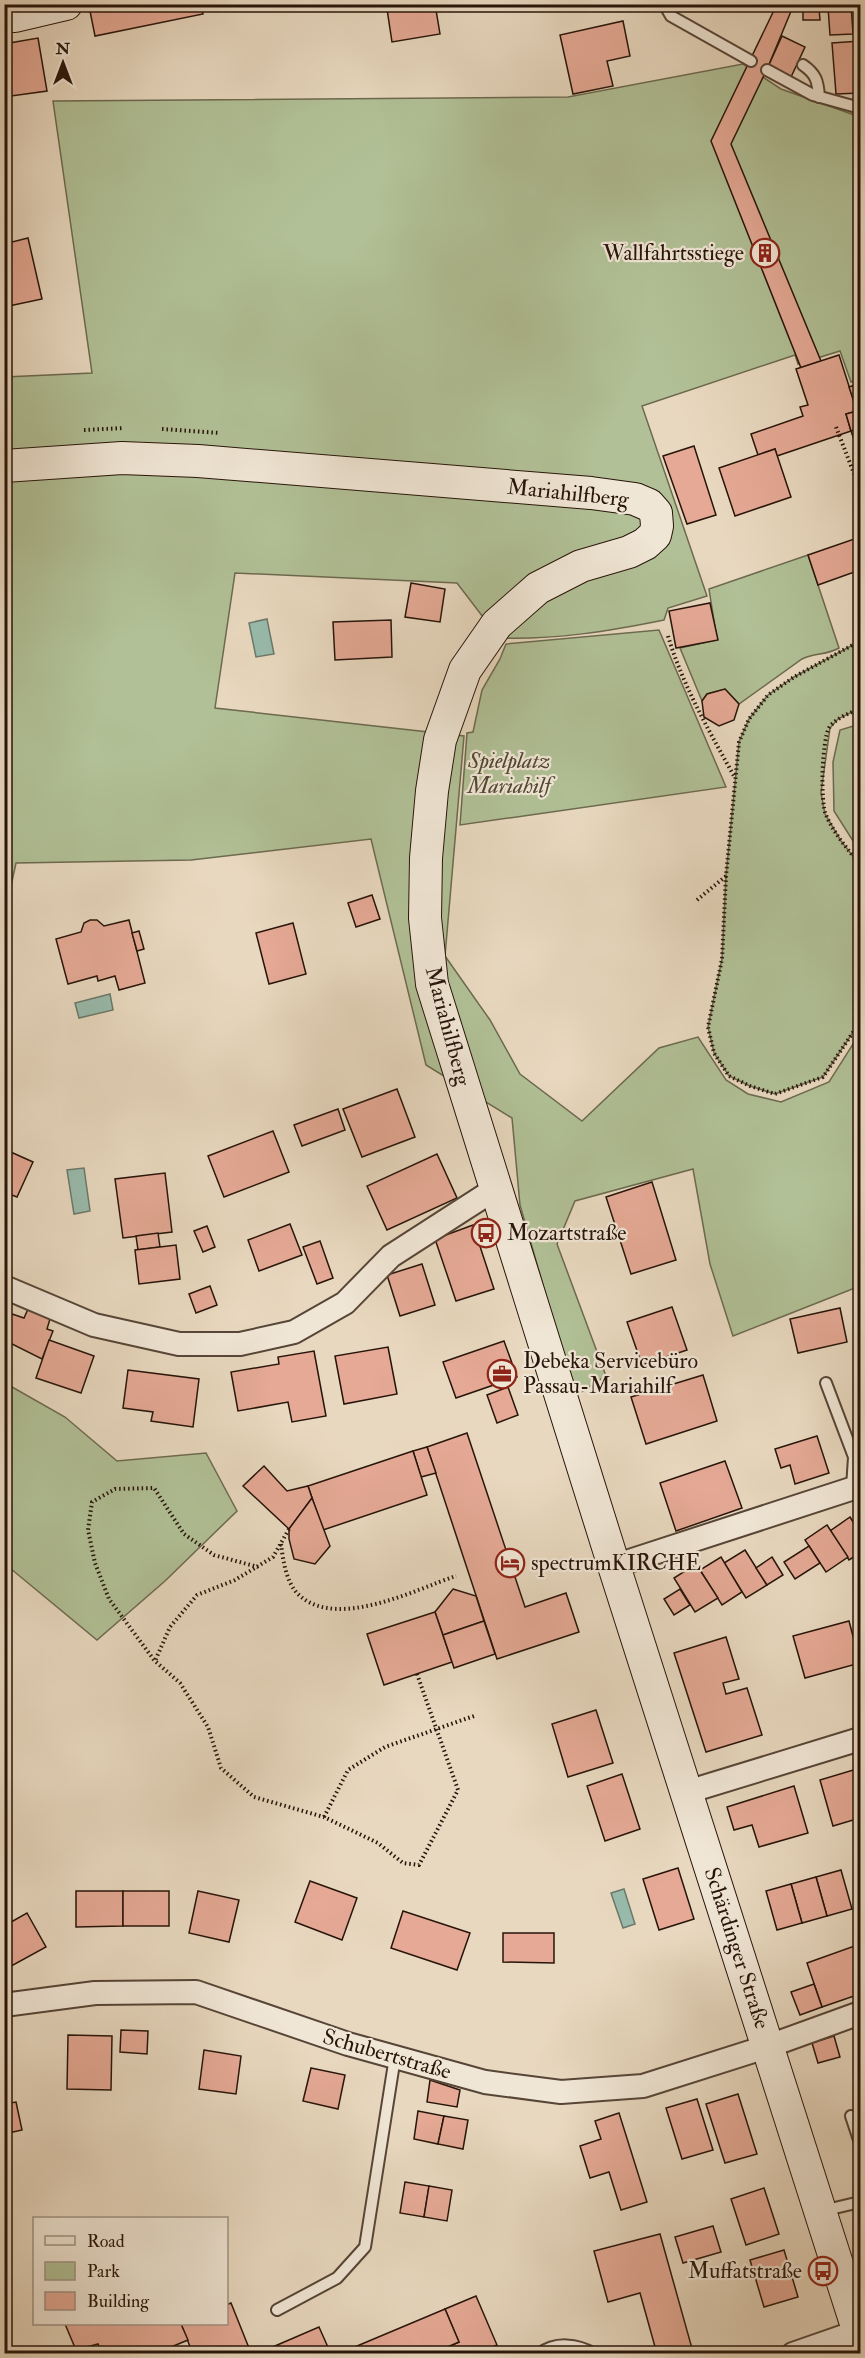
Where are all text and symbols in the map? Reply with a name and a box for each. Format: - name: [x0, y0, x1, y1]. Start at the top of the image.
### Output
- north arrow: [33, 33, 93, 93]
- text: N: [55, 39, 71, 59]
- building icon: Wallfahrtsstiege: [749, 237, 781, 269]
- place label: Wallfahrtsstiege: [602, 239, 744, 267]
- street label: Mariahilfberg: [506, 473, 631, 513]
- park label: Spielplatz Mariahilf: [466, 747, 556, 800]
- street label: Mariahilfberg: [419, 963, 478, 1090]
- bus stop icon: Mozartstraße: [470, 1217, 502, 1249]
- place label: Mozartstraße: [507, 1219, 626, 1247]
- place label: Debeka Servicebüro Passau-Mariahilf: [523, 1347, 698, 1400]
- office icon: Debeka Servicebüro Passau-Mariahilf: [486, 1358, 518, 1390]
- hotel icon: spectrumKIRCHE: [494, 1547, 526, 1579]
- place label: spectrumKIRCHE: [531, 1549, 701, 1578]
- street label: Schärdinger Straße: [698, 1864, 776, 2032]
- street label: Schubertstraße: [320, 2022, 454, 2086]
- legend: [33, 2217, 228, 2325]
- text: Road: [87, 2230, 125, 2253]
- bus stop icon: Muffatstraße: [807, 2255, 839, 2287]
- place label: Muffatstraße: [688, 2257, 802, 2285]
- text: Park: [87, 2260, 120, 2283]
- text: Building: [87, 2290, 150, 2313]

